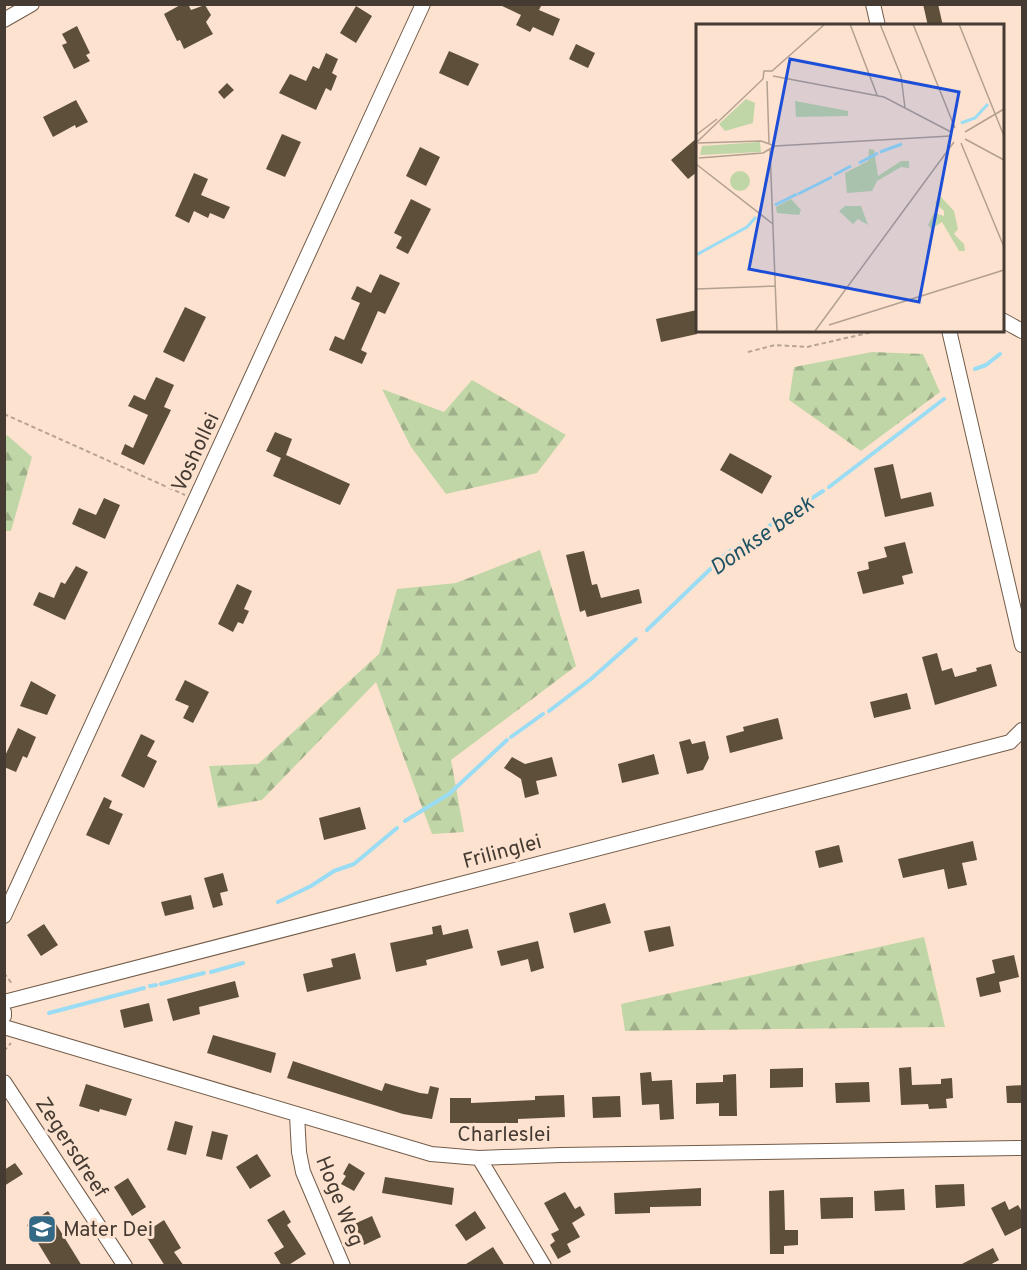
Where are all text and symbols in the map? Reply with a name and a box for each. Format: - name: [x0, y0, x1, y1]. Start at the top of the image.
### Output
- inset map: [696, 24, 1003, 332]
- street label: Voshollei: [166, 409, 226, 497]
- water label: Donkse beek: [705, 491, 820, 583]
- street label: Frilinglei: [460, 829, 545, 876]
- street label: Zegersdreef: [28, 1092, 113, 1203]
- street label: Charleslei: [457, 1122, 551, 1149]
- street label: Hoge Weg: [308, 1152, 369, 1251]
- school or university icon: Mater Dei: [26, 1213, 58, 1245]
- place label: Mater Dei: [63, 1217, 153, 1244]

